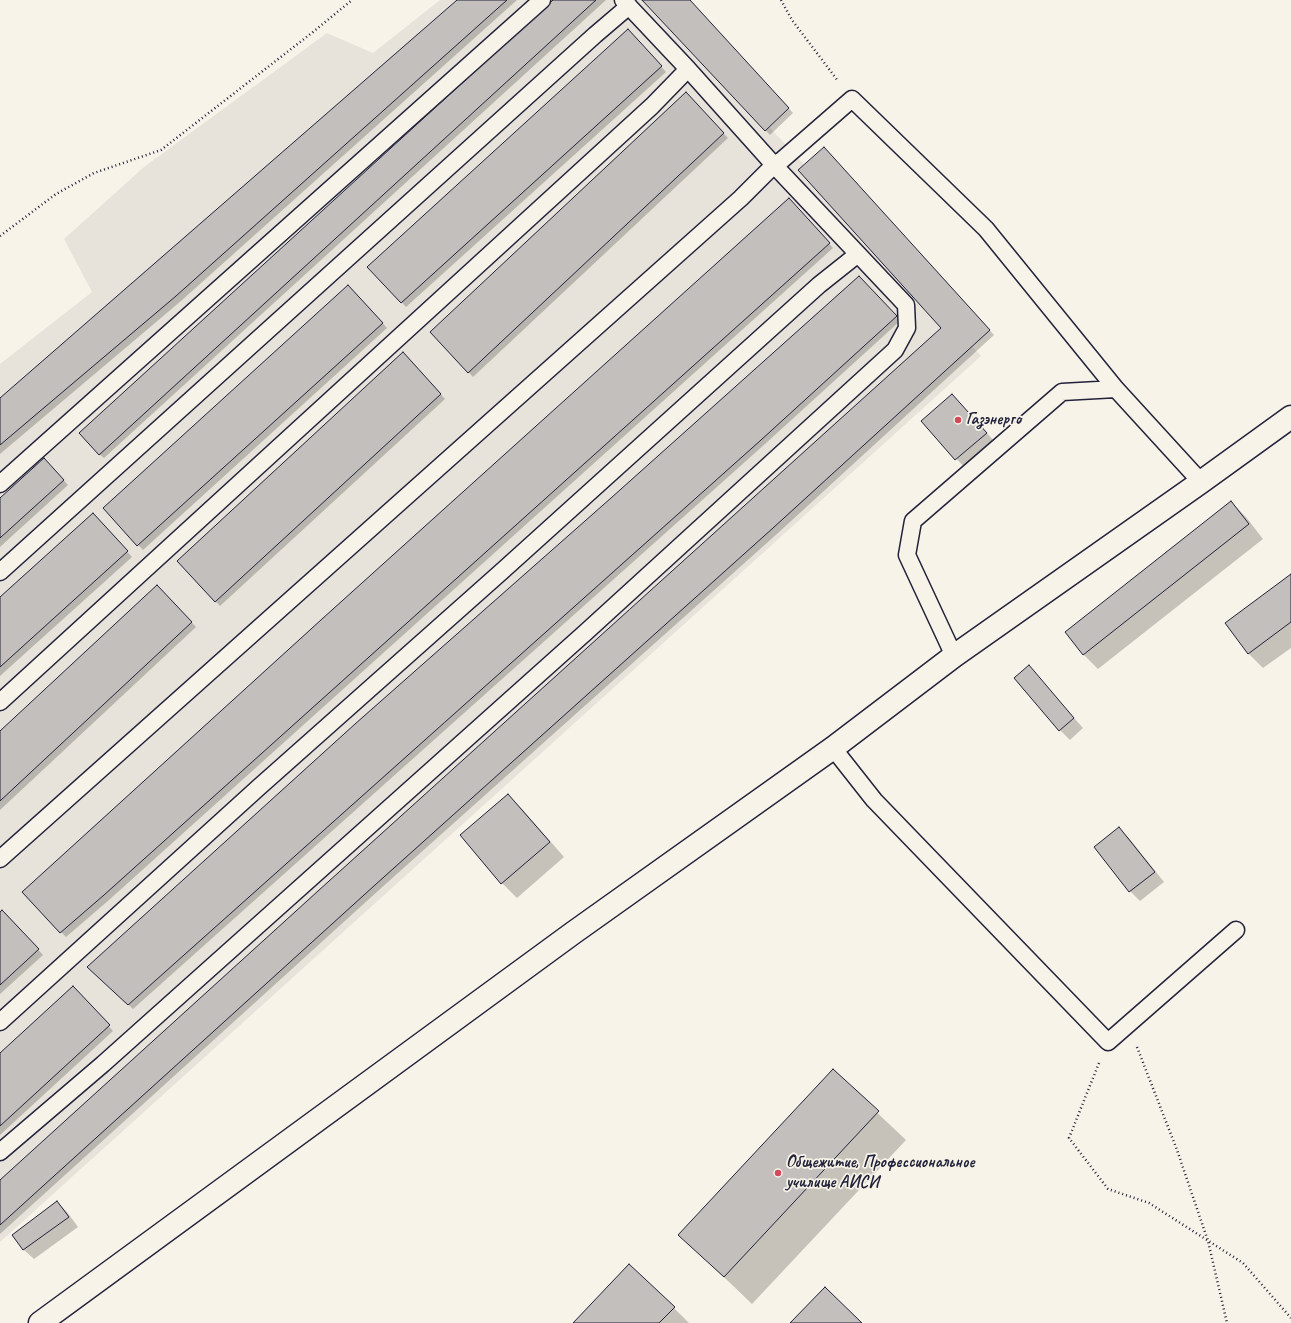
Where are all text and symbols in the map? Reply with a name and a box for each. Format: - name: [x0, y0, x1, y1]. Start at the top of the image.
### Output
- place label: Газэнерго: [966, 410, 1021, 430]
- marker: Газэнерго: [953, 415, 963, 425]
- place label: Общежитие, Профессиональное училище АИСИ: [786, 1153, 974, 1193]
- marker: Общежитие, Профессиональное училище АИСИ: [773, 1168, 783, 1178]

